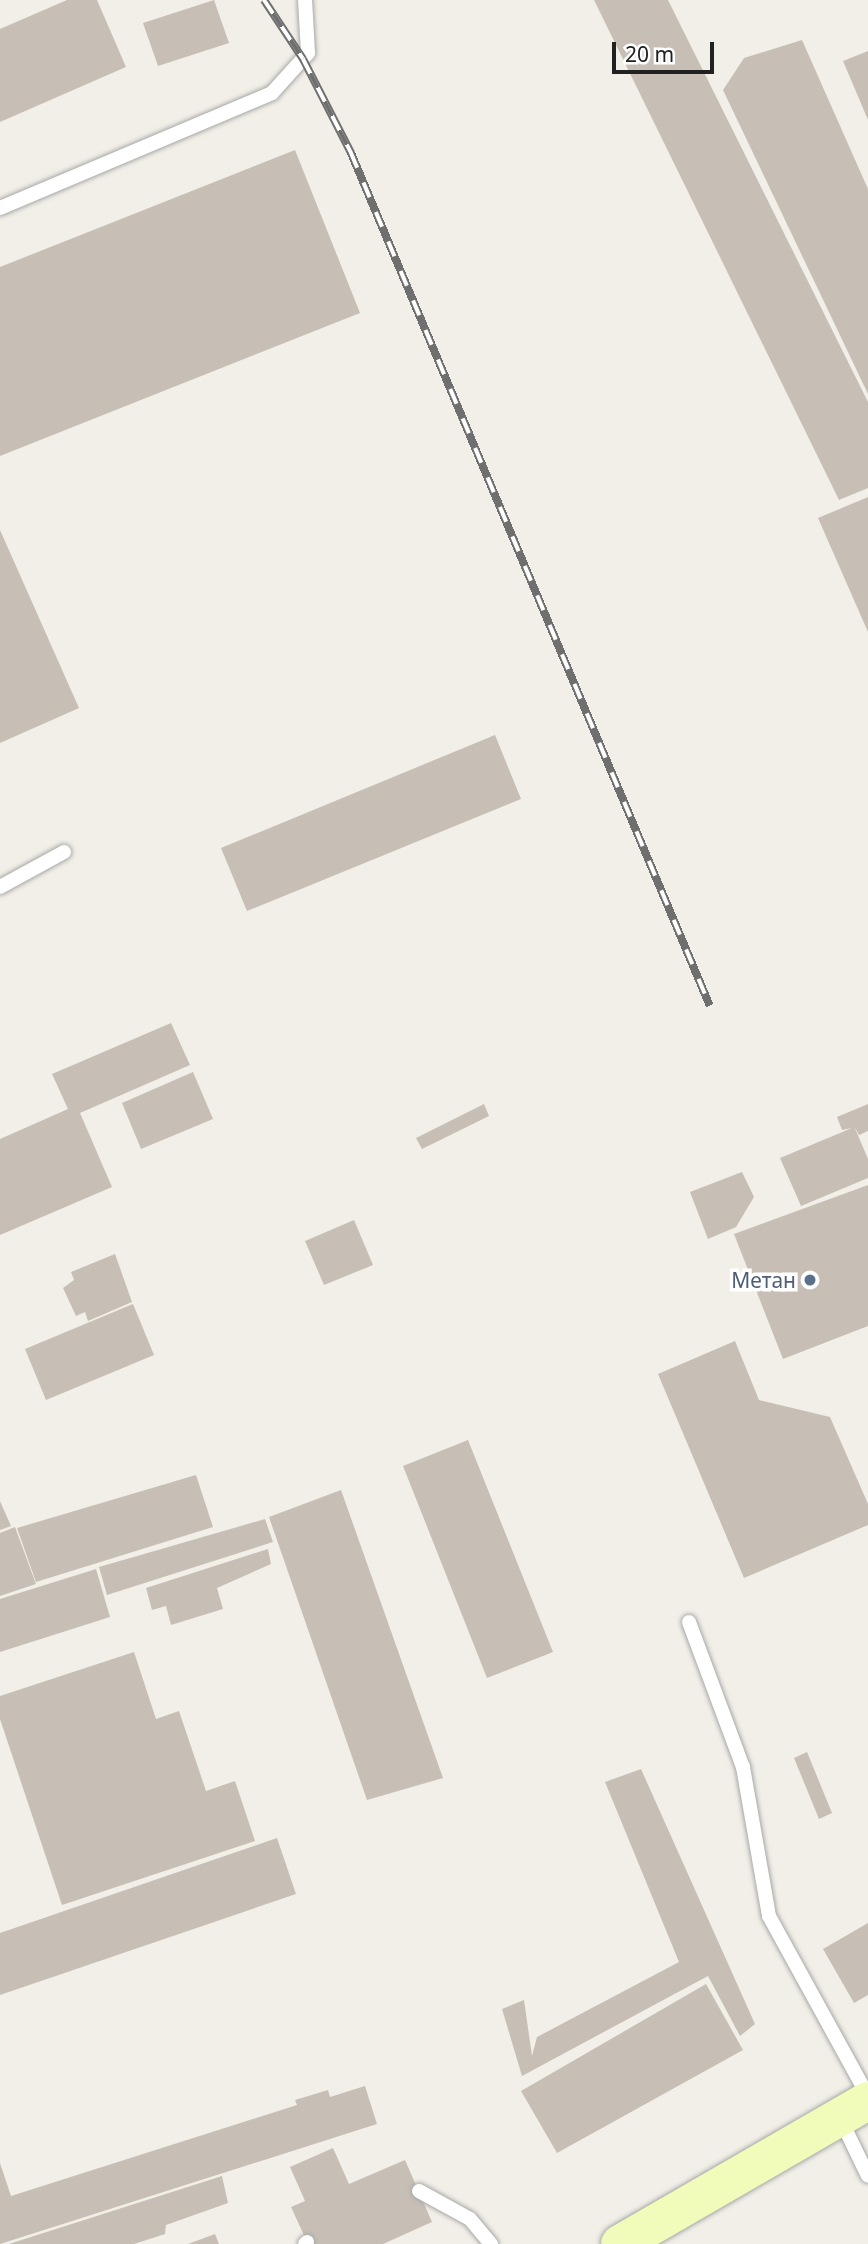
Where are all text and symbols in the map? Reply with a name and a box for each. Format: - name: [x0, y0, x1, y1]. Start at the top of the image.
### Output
- scale bar: [616, 28, 718, 72]
- text: 20 m: [625, 40, 674, 68]
- place label: Метан: [731, 1267, 796, 1293]
- marker: Метан: [802, 1272, 818, 1288]

